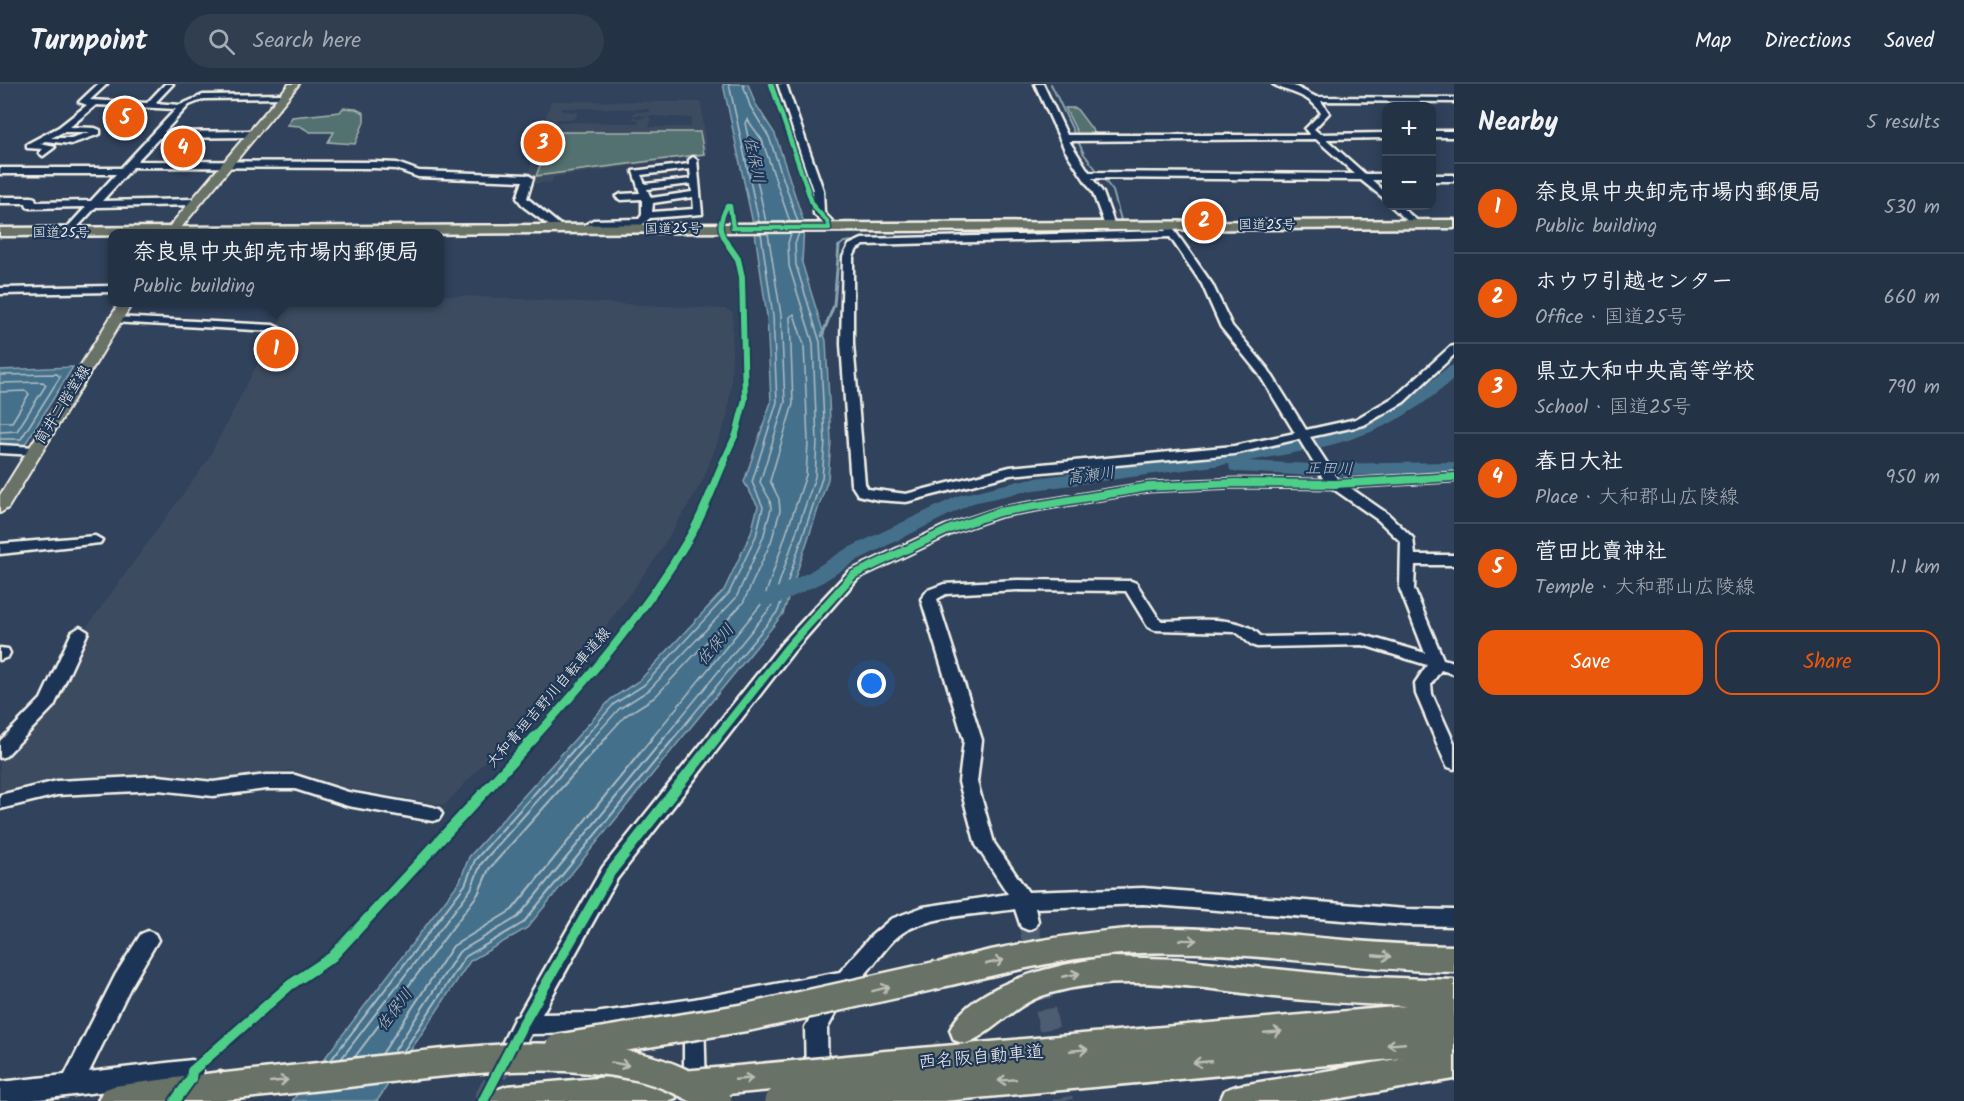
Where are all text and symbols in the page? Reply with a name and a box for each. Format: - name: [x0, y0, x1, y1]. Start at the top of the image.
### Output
- search box: [184, 14, 604, 68]
- text: Turnpoint: [30, 19, 148, 64]
- text: Search here: [253, 24, 361, 59]
- icon: search: [205, 25, 238, 58]
- text: Map: [1695, 25, 1731, 58]
- text: Directions: [1764, 25, 1851, 58]
- text: Saved: [1884, 25, 1934, 58]
- pin: 5: [106, 96, 144, 141]
- map controls: [1382, 102, 1436, 210]
- button: +: [1382, 102, 1436, 156]
- text: Nearby: [1478, 102, 1558, 144]
- text: 5 results: [1866, 107, 1940, 139]
- pin: 3: [524, 120, 562, 166]
- pin: 4: [164, 126, 202, 170]
- water label: 佐保川: [737, 134, 771, 186]
- button: −: [1382, 156, 1436, 210]
- text: 奈良県中央卸売市場内郵便局: [1535, 176, 1821, 211]
- text: 1: [1494, 192, 1501, 224]
- text: 530 m: [1884, 192, 1940, 224]
- pin: 2: [1184, 198, 1224, 244]
- text: Public building: [1535, 211, 1657, 243]
- street label: 国道25号: [1238, 214, 1296, 236]
- street label: 国道25号: [644, 217, 702, 241]
- street label: 国道25号: [32, 222, 90, 244]
- popup: [108, 229, 444, 307]
- text: 奈良県中央卸売市場内郵便局: [133, 236, 419, 271]
- text: ホウワ引越センター: [1535, 265, 1733, 300]
- text: Public building: [133, 271, 255, 303]
- text: 2: [1492, 282, 1503, 314]
- text: 660 m: [1884, 282, 1940, 314]
- text: Office · 国道25号: [1535, 302, 1686, 334]
- pin: 1: [256, 326, 296, 372]
- text: 県立大和中央高等学校: [1535, 355, 1755, 390]
- street label: 筒井二階堂線: [29, 360, 97, 450]
- text: 3: [1492, 372, 1503, 404]
- text: 790 m: [1887, 372, 1940, 404]
- text: School · 国道25号: [1535, 392, 1691, 424]
- text: 春日大社: [1535, 445, 1623, 480]
- water label: 正田川: [1305, 456, 1353, 482]
- water label: 高瀬川: [1065, 460, 1117, 492]
- text: 4: [1492, 462, 1503, 494]
- text: 950 m: [1886, 462, 1940, 494]
- text: Place · 大和郡山広陵線: [1535, 482, 1739, 514]
- text: 菅田比賣神社: [1535, 535, 1667, 570]
- text: 5: [1492, 552, 1503, 584]
- text: 1.1 km: [1889, 552, 1940, 584]
- text: Temple · 大和郡山広陵線: [1535, 572, 1755, 604]
- water label: 佐保川: [691, 619, 741, 671]
- street label: 大和青垣吉野川自転車道線: [481, 622, 617, 774]
- button: Save: [1478, 630, 1703, 695]
- button: Share: [1715, 630, 1940, 695]
- your location: [857, 669, 886, 698]
- one-way arrow: [1177, 934, 1197, 946]
- one-way arrow: [1372, 951, 1391, 962]
- one-way arrow: [985, 956, 1004, 968]
- one-way arrow: [1061, 969, 1080, 980]
- water label: 佐保川: [371, 983, 419, 1037]
- one-way arrow: [871, 983, 890, 995]
- one-way arrow: [1262, 1026, 1282, 1037]
- street label: 西名阪自動車道: [917, 1038, 1045, 1078]
- one-way arrow: [1386, 1039, 1406, 1050]
- one-way arrow: [1068, 1044, 1088, 1055]
- one-way arrow: [1192, 1057, 1212, 1068]
- one-way arrow: [610, 1059, 629, 1070]
- one-way arrow: [733, 1073, 753, 1084]
- one-way arrow: [269, 1075, 289, 1086]
- one-way arrow: [998, 1075, 1018, 1086]

